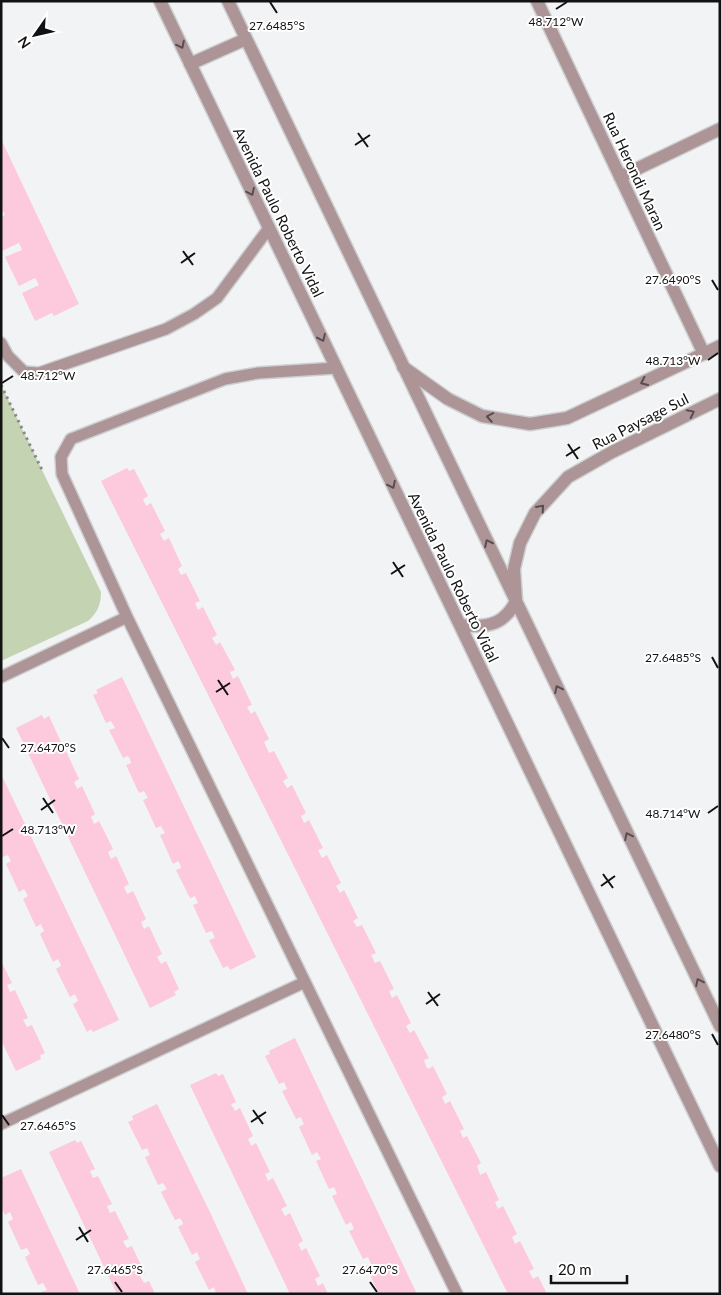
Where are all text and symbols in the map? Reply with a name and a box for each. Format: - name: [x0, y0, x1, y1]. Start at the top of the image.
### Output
- north arrow: [10, 10, 60, 60]
- text: 48.712°W: [528, 14, 584, 29]
- text: 27.6485°S: [249, 18, 305, 33]
- text: N: [14, 33, 34, 52]
- one-way arrow: [175, 40, 185, 49]
- street label: Rua Herondi Maran: [600, 109, 670, 233]
- street label: Avenida Paulo Roberto Vidal: [230, 124, 328, 300]
- one-way arrow: [245, 186, 255, 195]
- text: 27.6490°S: [645, 272, 701, 287]
- one-way arrow: [315, 333, 326, 342]
- text: 48.713°W: [645, 353, 701, 368]
- text: 48.712°W: [20, 368, 76, 383]
- one-way arrow: [640, 376, 649, 386]
- street label: Rua Paysage Sul: [589, 389, 691, 453]
- one-way arrow: [686, 409, 695, 419]
- one-way arrow: [486, 413, 495, 423]
- one-way arrow: [386, 480, 396, 489]
- street label: Avenida Paulo Roberto Vidal: [405, 489, 503, 665]
- one-way arrow: [535, 504, 544, 513]
- one-way arrow: [484, 539, 494, 548]
- text: 27.6485°S: [645, 650, 701, 665]
- one-way arrow: [554, 686, 564, 695]
- text: 27.6470°S: [20, 740, 76, 755]
- text: 48.714°W: [645, 806, 701, 821]
- text: 48.713°W: [20, 822, 76, 837]
- one-way arrow: [624, 832, 635, 841]
- one-way arrow: [695, 979, 705, 988]
- text: 27.6480°S: [645, 1027, 701, 1042]
- text: 27.6465°S: [20, 1118, 76, 1133]
- scale bar: [551, 1252, 627, 1284]
- text: 20 m: [558, 1260, 592, 1278]
- text: 27.6465°S: [87, 1262, 143, 1277]
- text: 27.6470°S: [342, 1262, 398, 1277]

